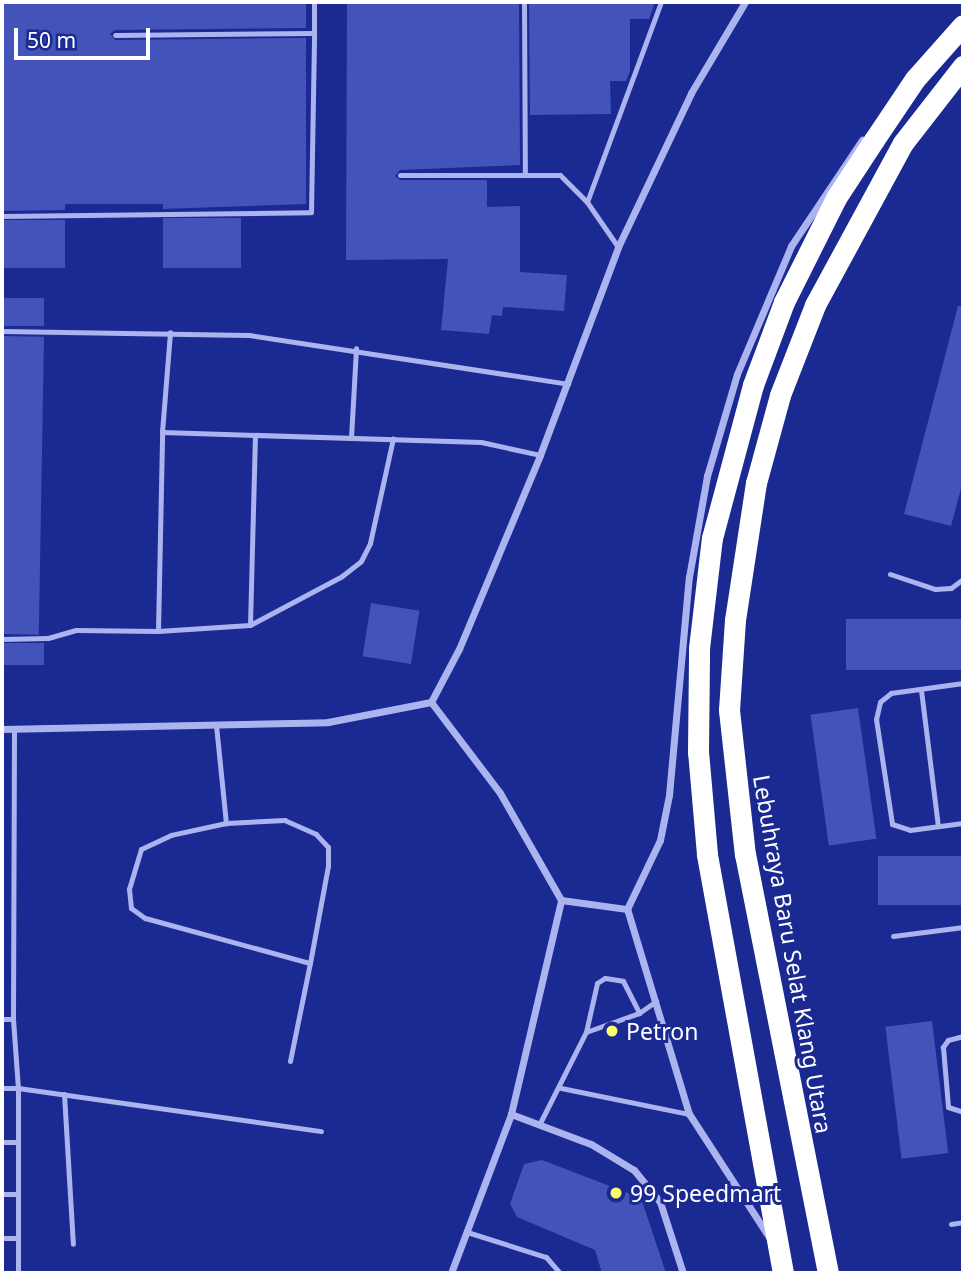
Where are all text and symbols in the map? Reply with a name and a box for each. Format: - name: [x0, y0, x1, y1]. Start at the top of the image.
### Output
- scale bar: [18, 14, 154, 58]
- text: 50 m: [27, 26, 76, 54]
- street label: Lebuhraya Baru Selat Klang Utara: [748, 772, 838, 1136]
- place label: Petron: [626, 1017, 698, 1045]
- marker: Petron: [604, 1023, 620, 1039]
- place label: 99 Speedmart: [630, 1179, 781, 1207]
- marker: 99 Speedmart: [608, 1185, 624, 1201]

